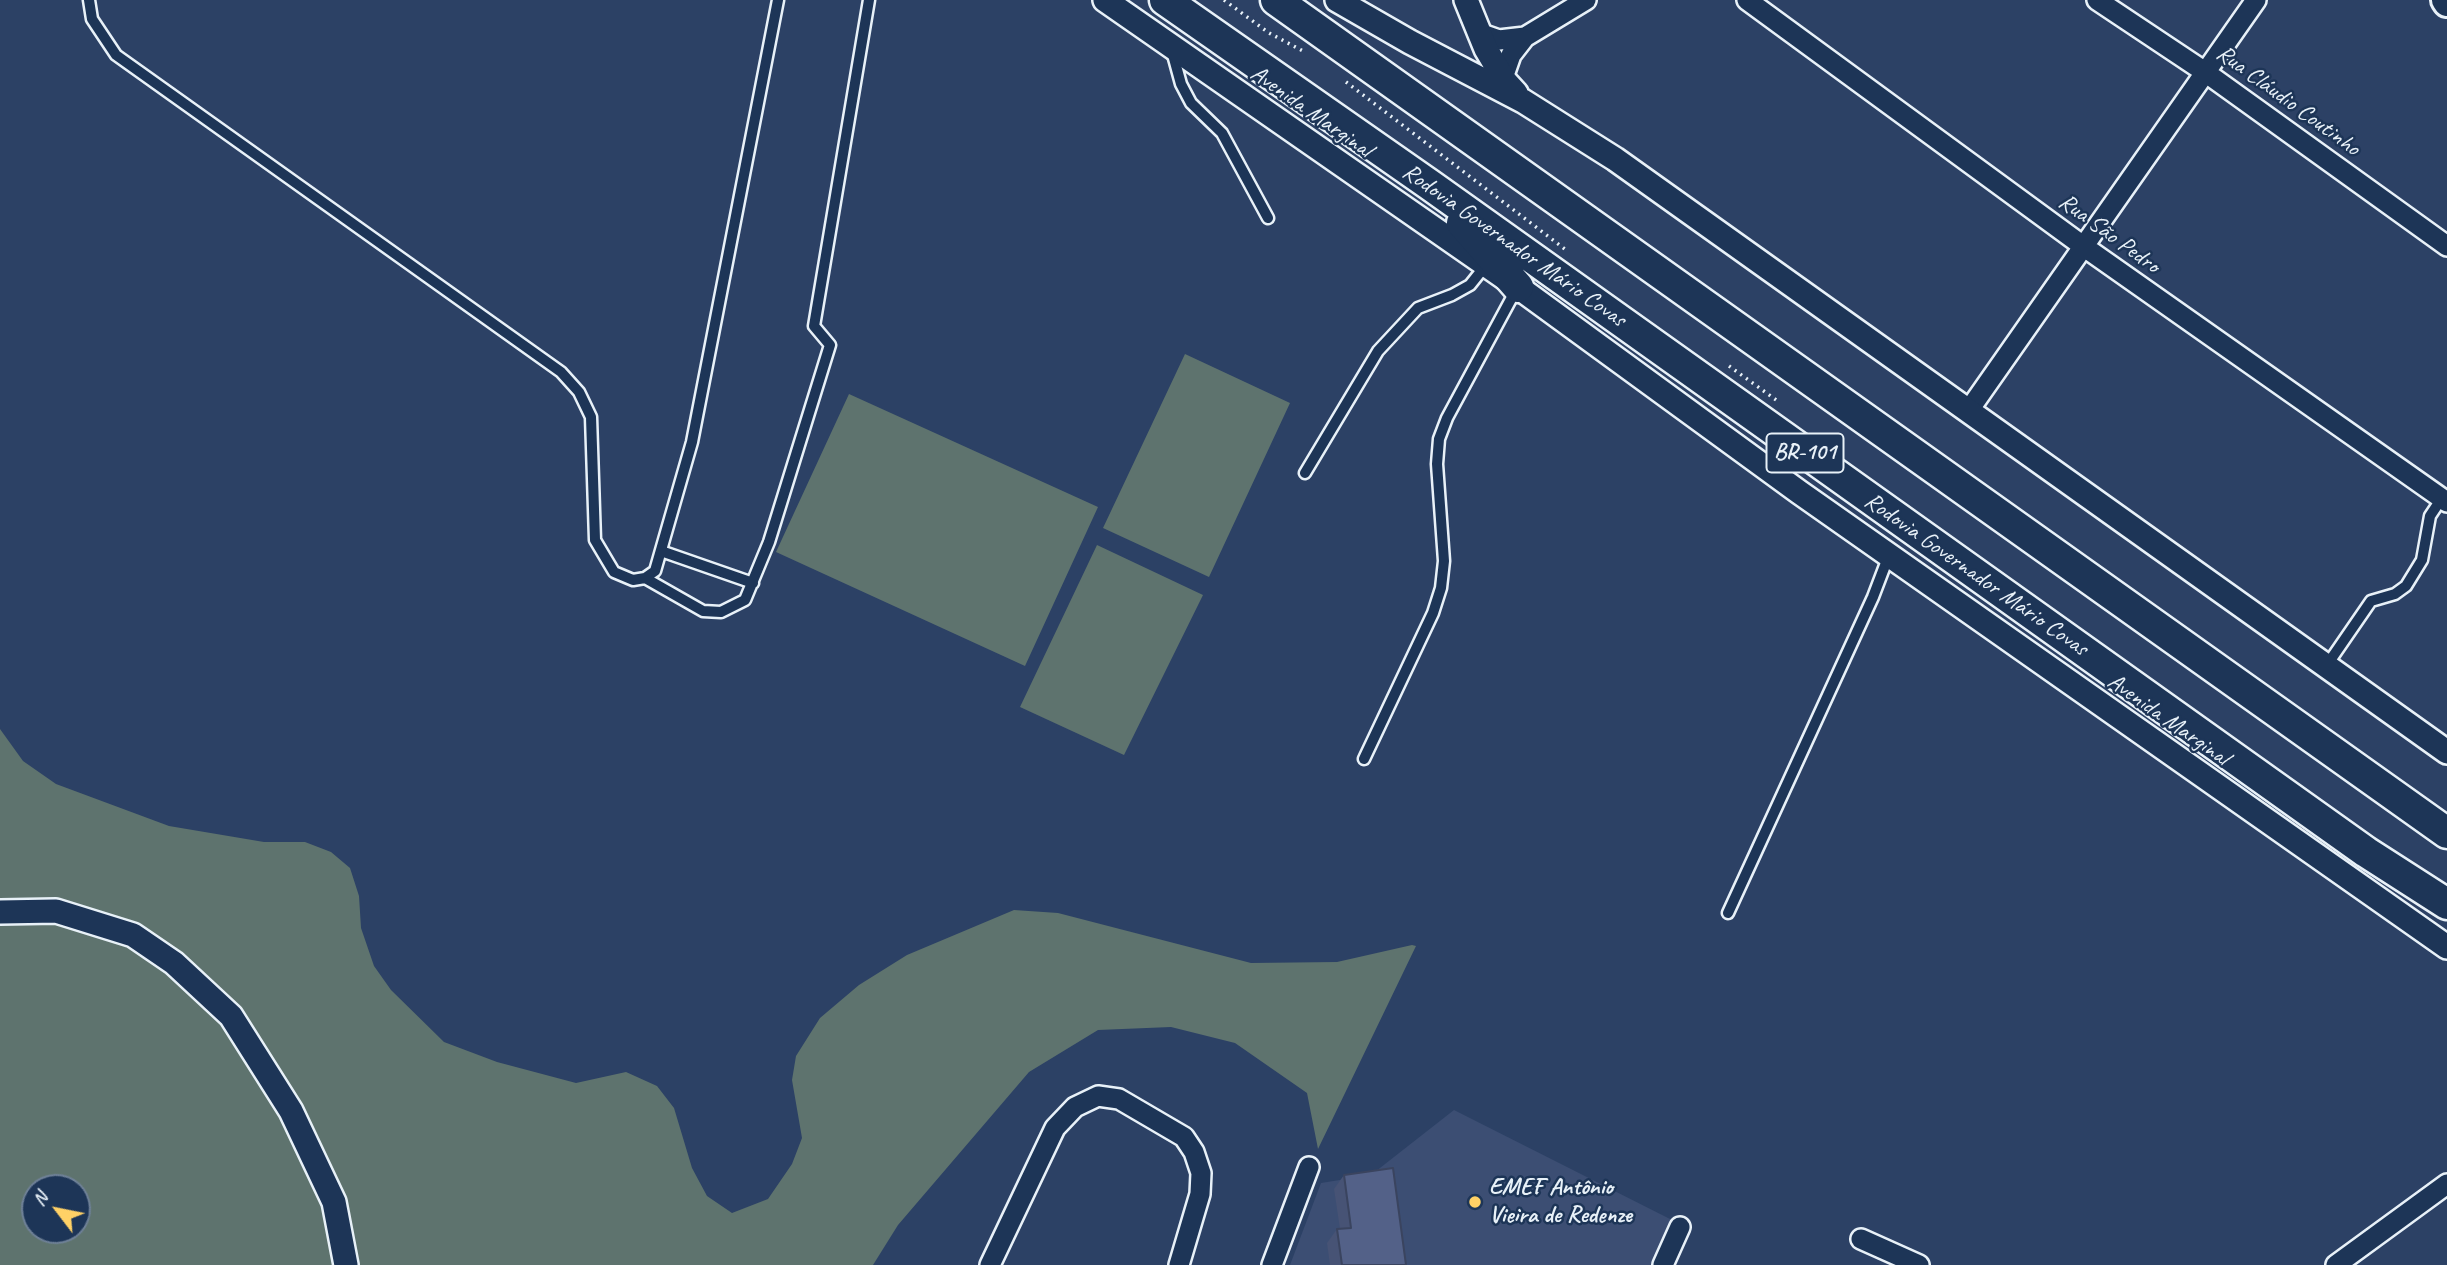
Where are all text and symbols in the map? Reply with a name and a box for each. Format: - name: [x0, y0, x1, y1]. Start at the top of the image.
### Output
- street label: Rua Cláudio Coutinho: [2210, 39, 2366, 163]
- street label: Avenida Marginal: [1245, 59, 1377, 165]
- street label: Rodovia Governador Mário Covas: [1397, 158, 1631, 334]
- street label: Rua São Pedro: [2053, 188, 2165, 280]
- road number: BR-101: [1766, 433, 1843, 472]
- street label: Rodovia Governador Mário Covas: [1859, 487, 2093, 663]
- street label: Avenida Marginal: [2102, 667, 2234, 773]
- north arrow: [21, 1174, 91, 1244]
- place label: EMEF Antônio Vieira de Redenze: [1489, 1174, 1632, 1230]
- text: N: [27, 1188, 53, 1210]
- marker: EMEF Antônio Vieira de Redenze: [1467, 1194, 1483, 1210]

